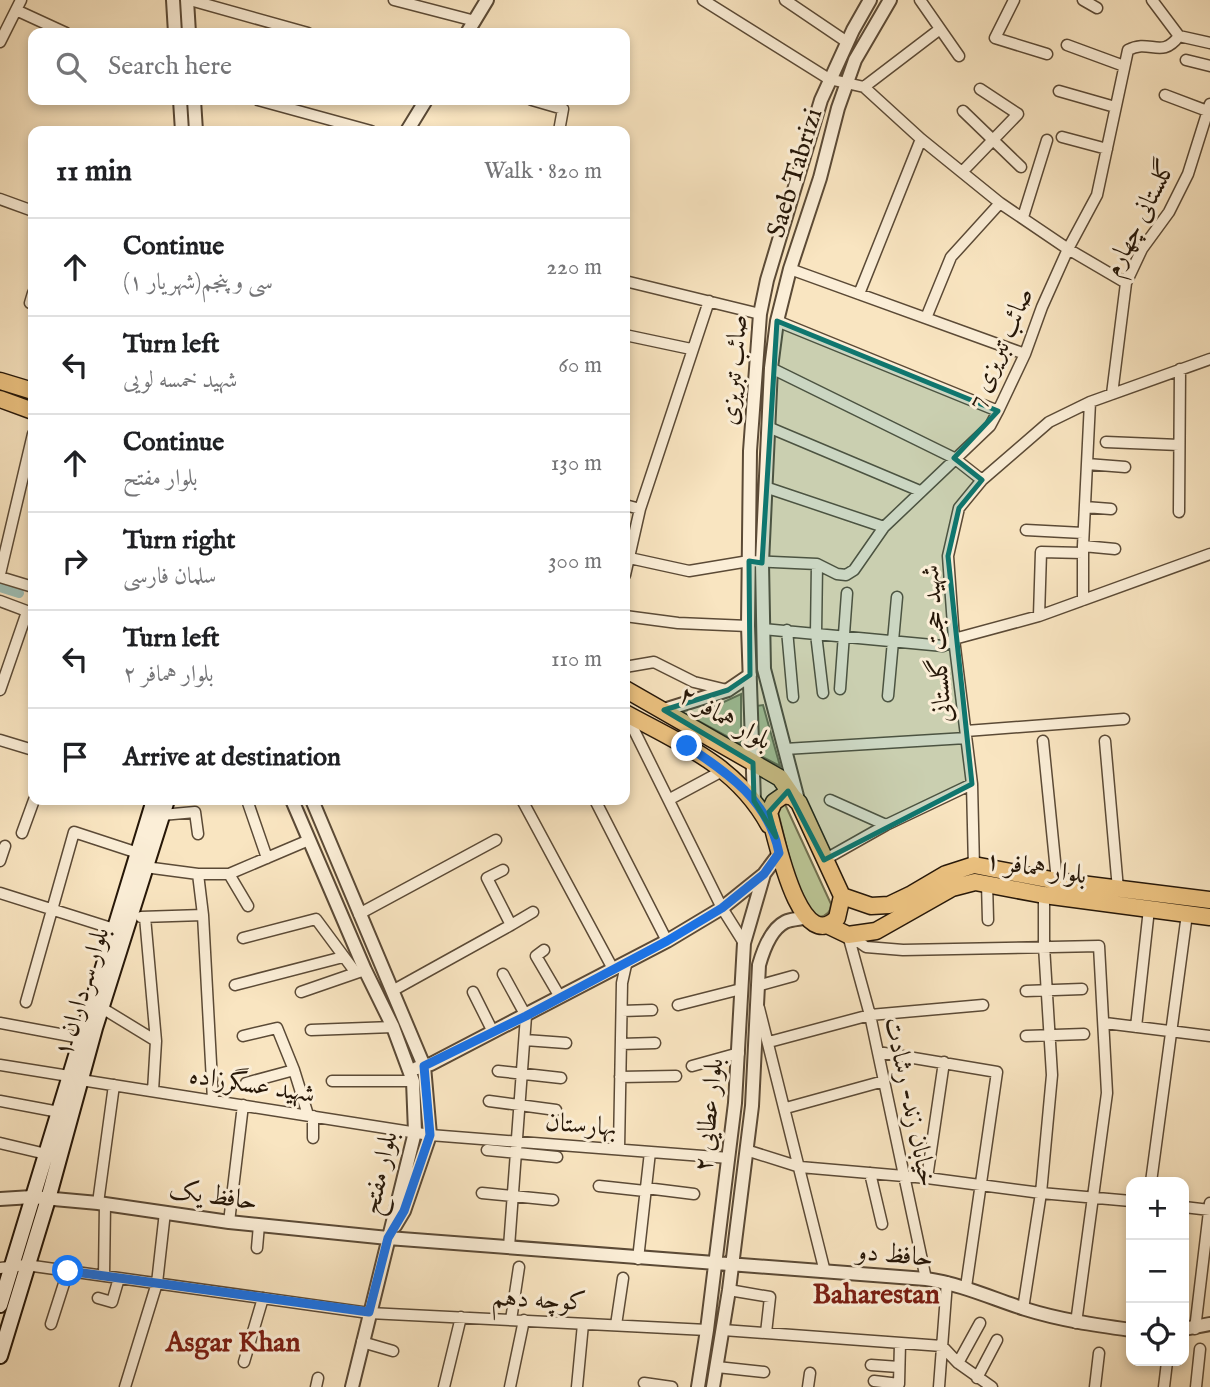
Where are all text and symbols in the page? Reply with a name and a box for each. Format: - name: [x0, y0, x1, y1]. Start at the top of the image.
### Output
- search box: [28, 28, 630, 105]
- icon: search: [52, 48, 90, 86]
- text: Search here: [108, 50, 232, 83]
- street label: Saeb Tabrizi: [760, 104, 830, 242]
- text: 11 min: [56, 153, 132, 191]
- street label: گلستانی چهارم: [1096, 154, 1188, 284]
- text: Walk · 820 m: [484, 157, 602, 186]
- text: Continue: [123, 230, 224, 263]
- icon: ahead: [56, 248, 94, 286]
- text: 220 m: [546, 253, 602, 282]
- text: سی و پنجم(شهریار ۱): [123, 268, 273, 297]
- street label: صائب تبریزی 7: [959, 282, 1041, 414]
- street label: صائب تبریزی: [713, 313, 755, 427]
- text: Turn left: [123, 328, 220, 361]
- icon: left: [56, 346, 94, 384]
- text: 60 m: [558, 351, 602, 380]
- text: شهید خمسه لویی: [123, 366, 237, 395]
- text: Continue: [123, 426, 224, 459]
- icon: ahead: [56, 444, 94, 482]
- text: 130 m: [551, 449, 602, 478]
- text: بلوار مفتح: [123, 464, 198, 493]
- text: Turn right: [123, 524, 236, 557]
- icon: right: [56, 542, 94, 580]
- text: 300 m: [548, 547, 602, 576]
- text: سلمان فارسی: [123, 562, 216, 591]
- street label: شهید حجت گلستانی: [914, 564, 960, 724]
- text: Turn left: [123, 622, 220, 655]
- icon: left: [56, 640, 94, 678]
- text: 110 m: [551, 645, 602, 674]
- text: بلوار همافر ۲: [123, 660, 214, 689]
- street label: بلوار همافر ۲: [672, 678, 778, 758]
- route end: [671, 730, 702, 761]
- icon: arrive: [56, 738, 94, 776]
- text: Arrive at destination: [123, 741, 341, 774]
- street label: بلوار همافر ۱: [983, 844, 1089, 892]
- street label: بلوار سرداران ۱: [47, 923, 117, 1061]
- street label: خیابان زند- رشادت: [876, 1014, 944, 1190]
- street label: بلوار عطایی ۲: [687, 1056, 731, 1174]
- street label: شهید عسگرزاده: [187, 1059, 317, 1111]
- street label: بهارستان: [544, 1105, 618, 1145]
- street label: بلوار مفتح: [354, 1128, 411, 1219]
- street label: حافظ یک: [167, 1173, 259, 1219]
- map controls: [1126, 1177, 1189, 1366]
- button: +: [1126, 1177, 1189, 1240]
- street label: حافظ دو: [852, 1235, 935, 1275]
- button: −: [1126, 1240, 1189, 1303]
- route start: [52, 1255, 83, 1286]
- district label: Baharestan: [812, 1278, 940, 1313]
- street label: کوچه دهم: [491, 1281, 587, 1326]
- button: locate: [1126, 1303, 1189, 1366]
- district label: Asgar Khan: [165, 1326, 300, 1361]

